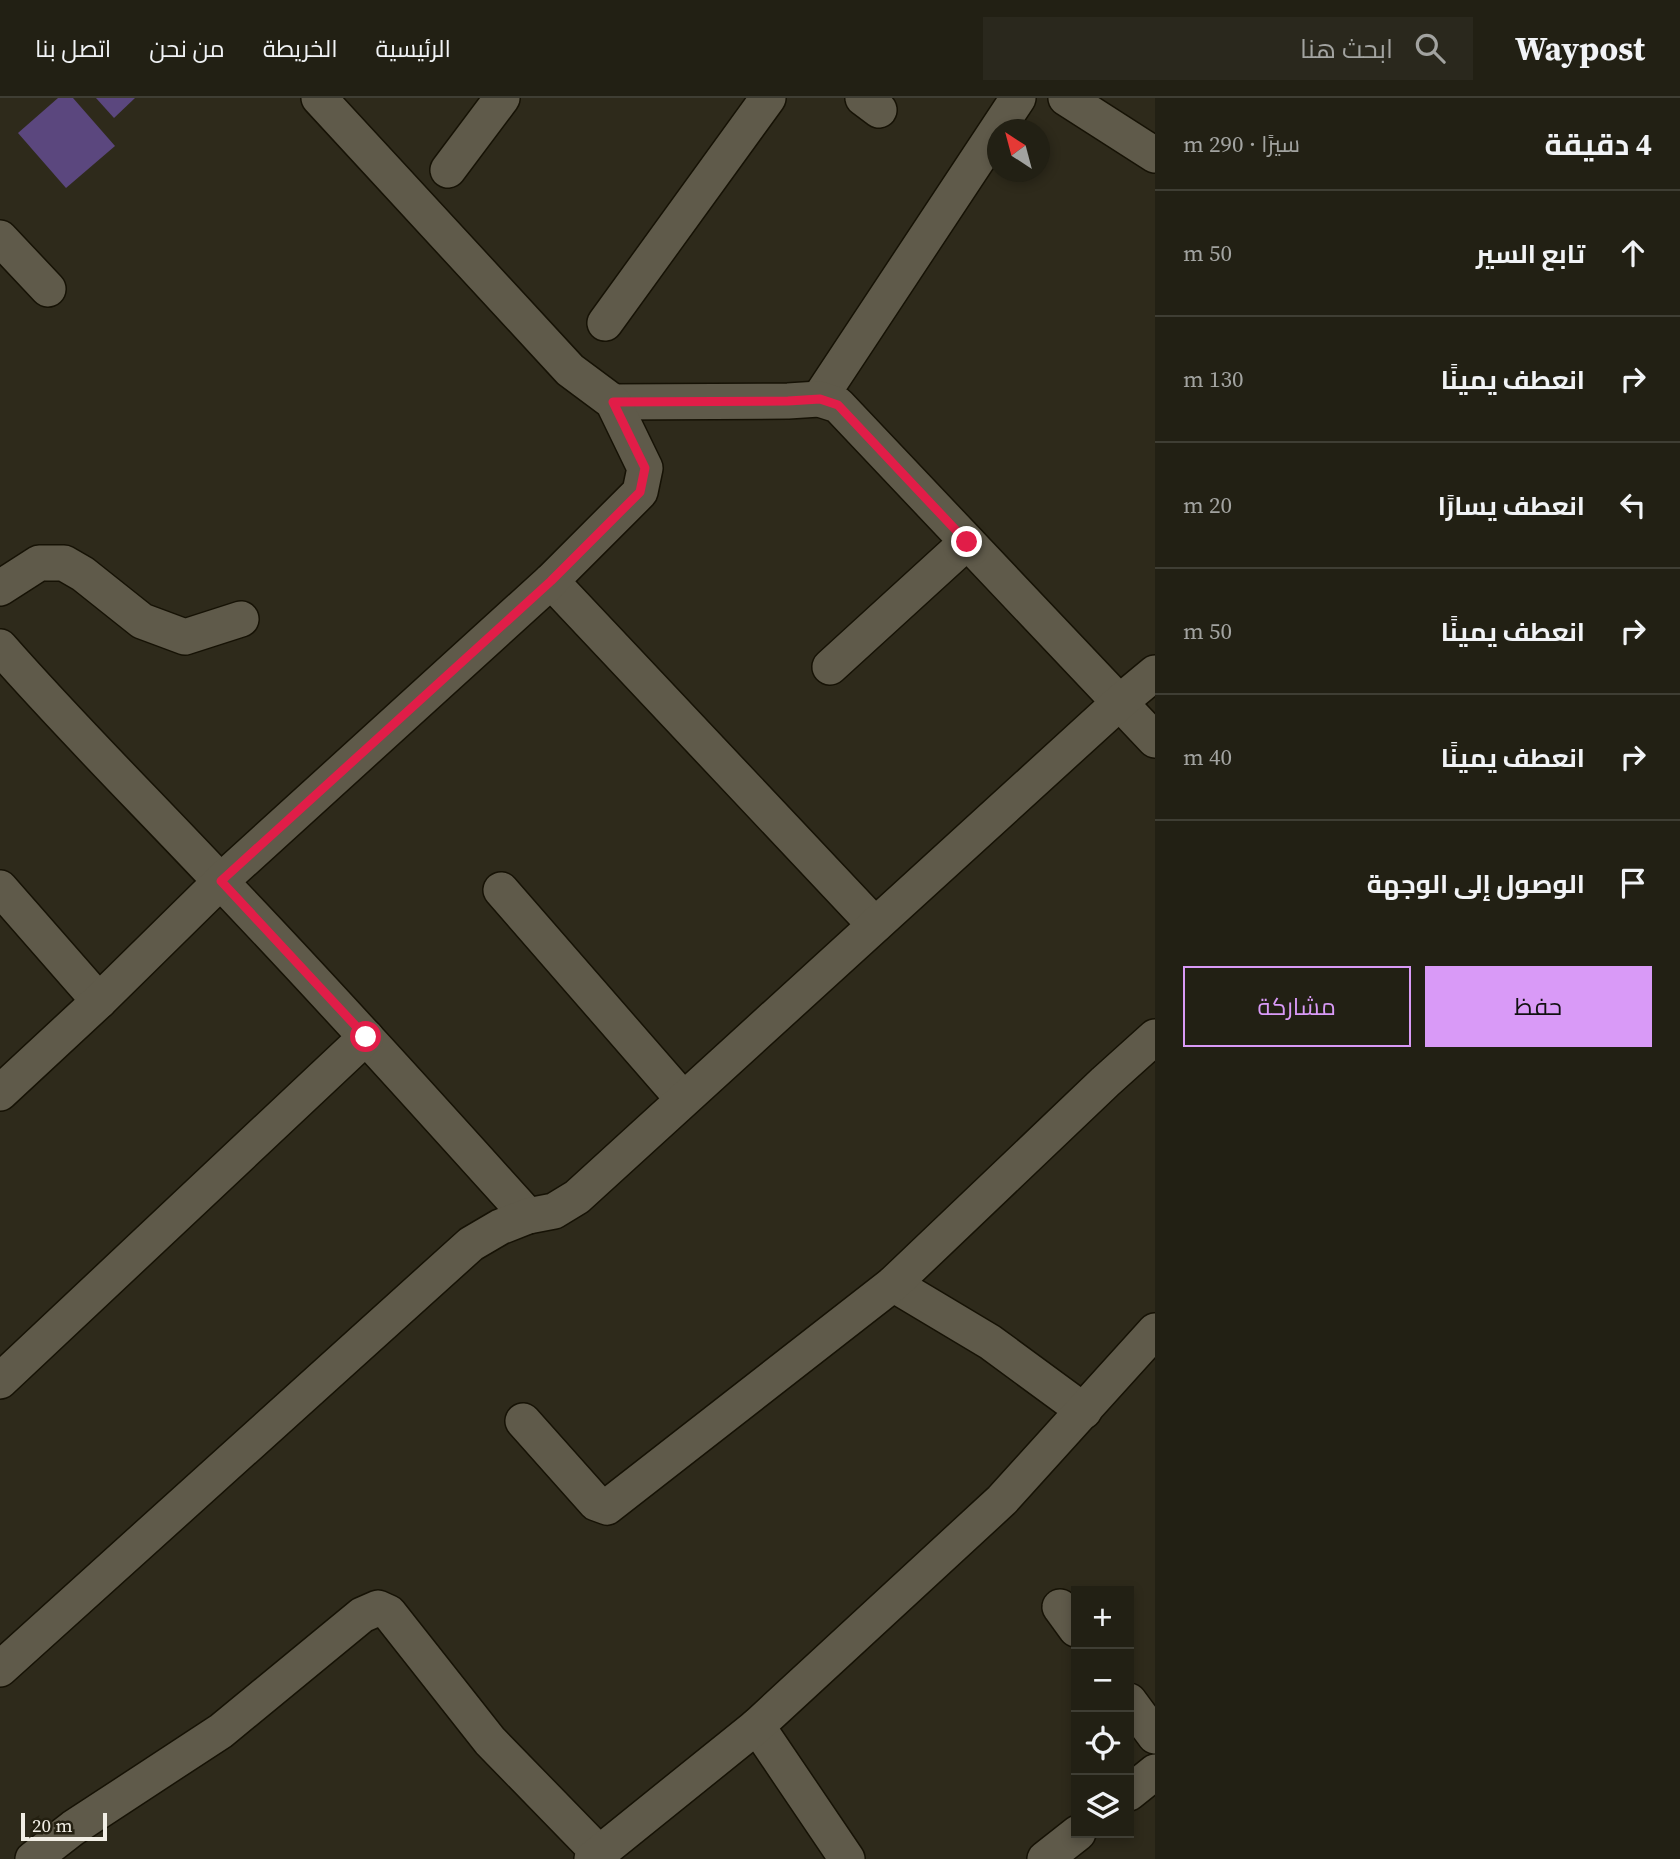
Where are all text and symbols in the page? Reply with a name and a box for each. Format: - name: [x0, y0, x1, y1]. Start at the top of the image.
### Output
- search box: [983, 17, 1473, 80]
- text: Waypost: [1515, 26, 1645, 71]
- icon: search: [1411, 29, 1449, 67]
- text: ابحث هنا: [1300, 31, 1393, 67]
- text: اتصل بنا: [35, 32, 111, 65]
- text: من نحن: [149, 32, 225, 65]
- text: الخريطة: [263, 32, 338, 65]
- text: الرئيسية: [376, 32, 451, 65]
- north arrow: [987, 119, 1050, 182]
- text: 4 دقيقة: [1545, 124, 1652, 165]
- text: سيرًا · 290 m: [1183, 128, 1300, 160]
- icon: ahead: [1614, 234, 1652, 272]
- text: تابع السير: [1476, 236, 1585, 272]
- text: 50 m: [1183, 237, 1232, 269]
- icon: right: [1614, 360, 1652, 398]
- text: انعطف يمينًا: [1441, 362, 1585, 398]
- text: 130 m: [1183, 363, 1244, 395]
- icon: left: [1614, 486, 1652, 524]
- text: انعطف يسارًا: [1438, 488, 1585, 524]
- text: 20 m: [1183, 489, 1232, 521]
- route end: [951, 526, 982, 557]
- icon: right: [1614, 612, 1652, 650]
- text: انعطف يمينًا: [1441, 614, 1585, 650]
- text: 50 m: [1183, 615, 1232, 647]
- icon: right: [1614, 738, 1652, 776]
- text: انعطف يمينًا: [1441, 740, 1585, 776]
- text: 40 m: [1183, 741, 1232, 773]
- icon: arrive: [1614, 864, 1652, 902]
- text: الوصول إلى الوجهة: [1367, 866, 1585, 902]
- button: مشاركة: [1183, 966, 1411, 1047]
- button: حفظ: [1425, 966, 1652, 1047]
- route start: [350, 1021, 381, 1052]
- map controls: [1071, 1586, 1134, 1838]
- button: +: [1071, 1586, 1134, 1649]
- button: −: [1071, 1649, 1134, 1712]
- button: locate: [1071, 1712, 1134, 1775]
- button: layers: [1071, 1775, 1134, 1838]
- scale bar: [21, 1810, 107, 1842]
- text: 20 m: [32, 1812, 73, 1838]

